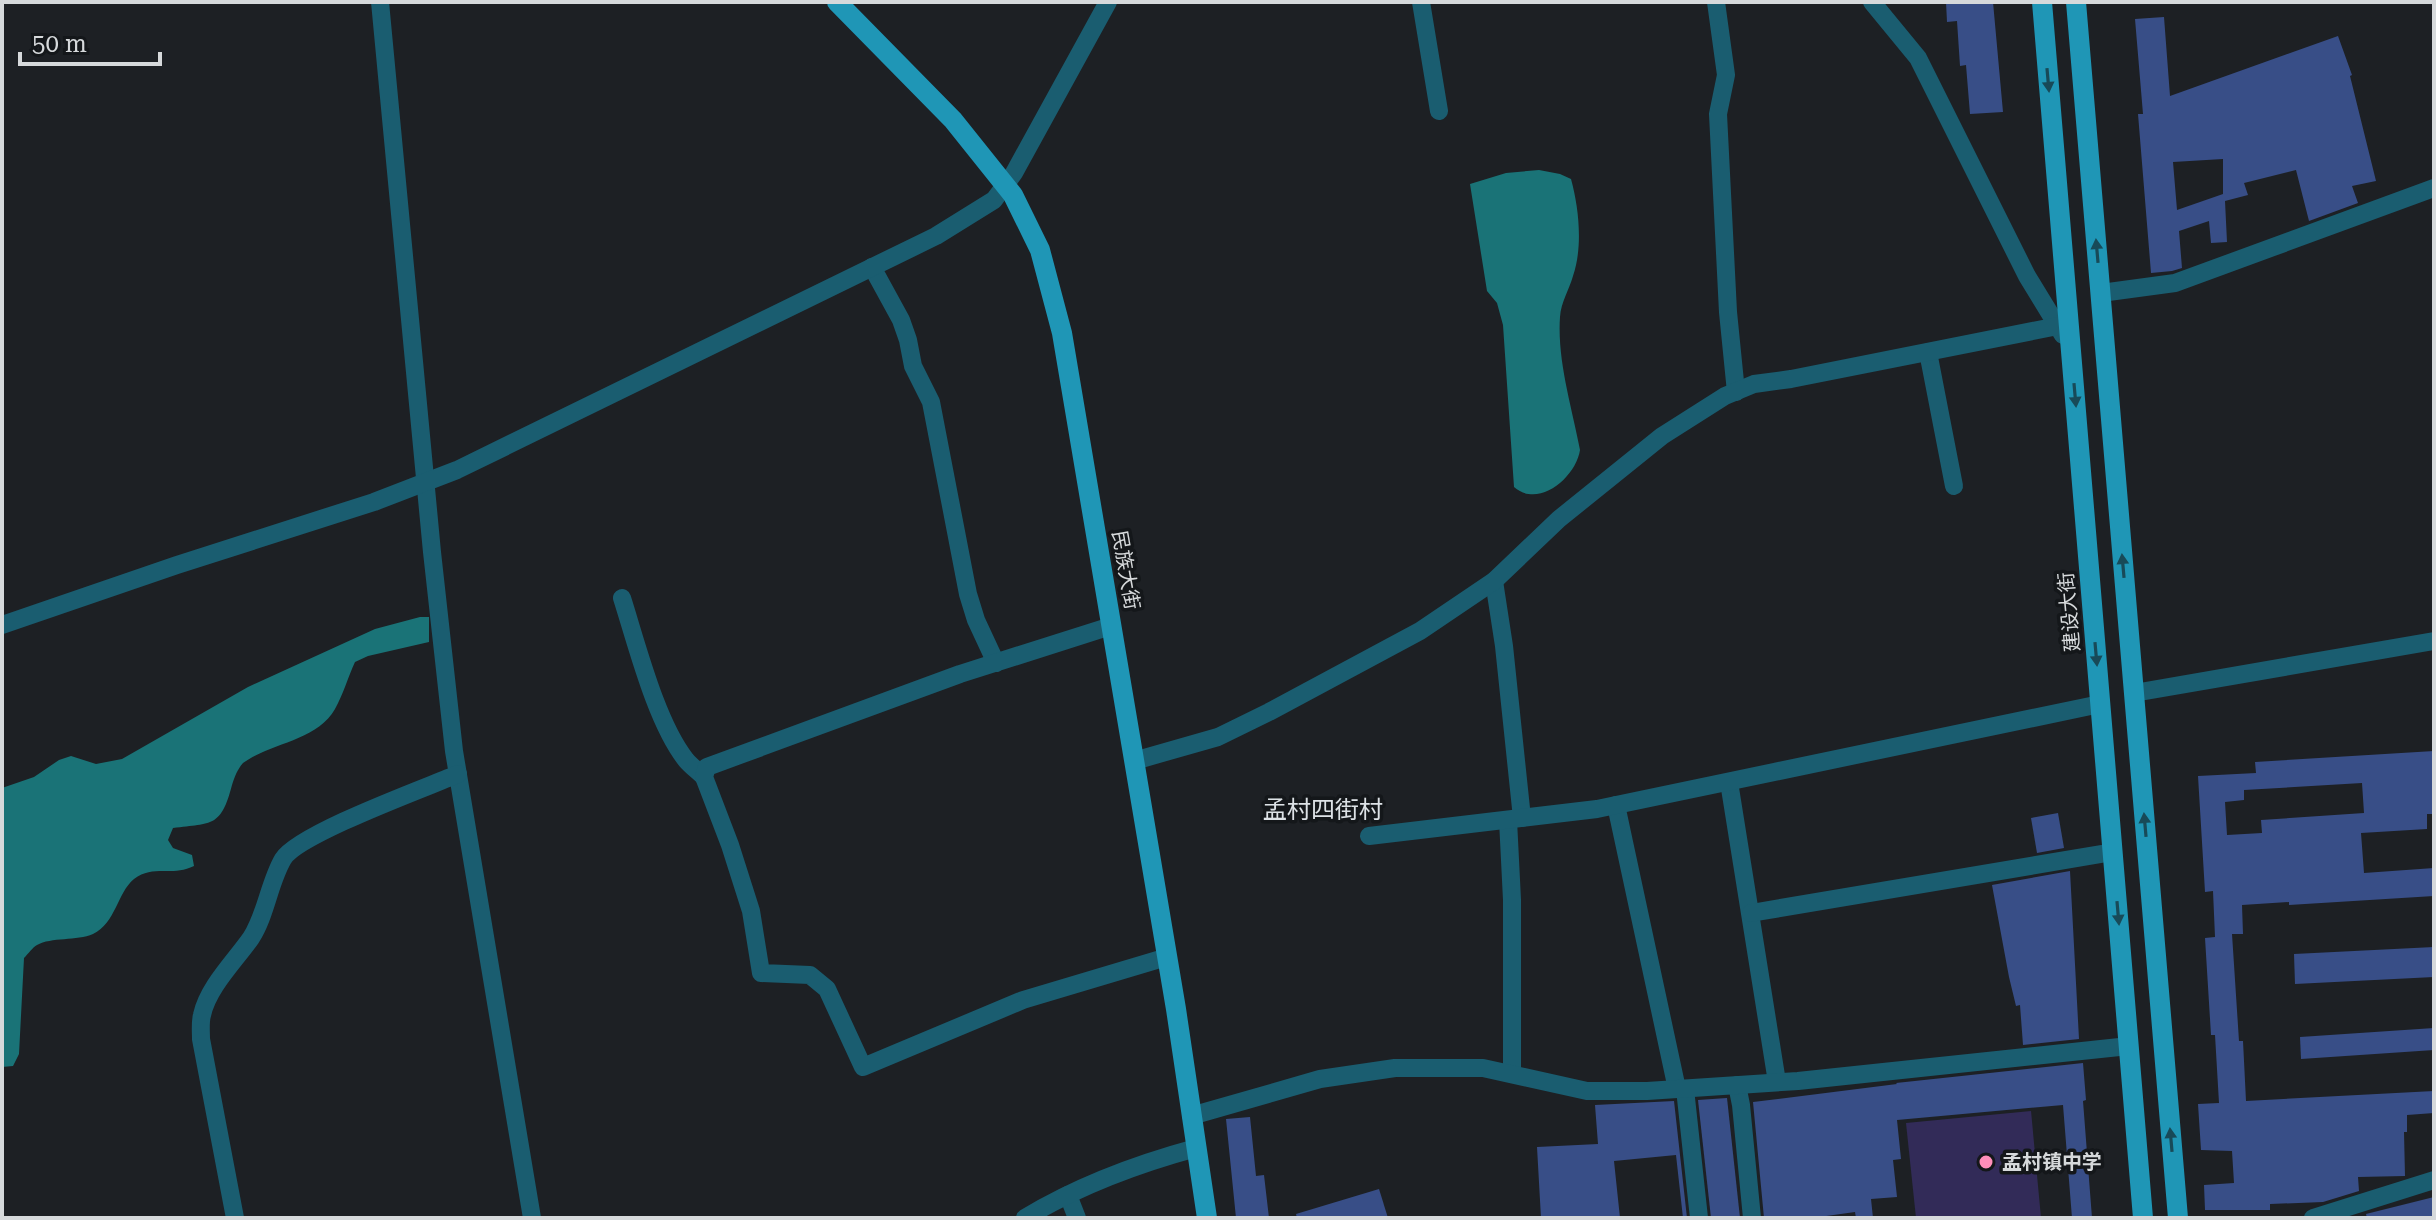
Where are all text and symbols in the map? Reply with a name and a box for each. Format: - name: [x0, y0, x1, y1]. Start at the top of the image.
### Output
- scale bar: [20, 16, 160, 66]
- text: 50 m: [32, 30, 87, 58]
- one-way arrow: [2042, 68, 2055, 93]
- one-way arrow: [2090, 238, 2103, 263]
- one-way arrow: [2068, 383, 2081, 408]
- street label: 民族大街: [1107, 529, 1145, 611]
- one-way arrow: [2117, 553, 2130, 578]
- street label: 建设大街: [2054, 571, 2084, 653]
- one-way arrow: [2090, 642, 2103, 667]
- district label: 孟村四街村: [1263, 796, 1383, 824]
- one-way arrow: [2138, 812, 2151, 837]
- one-way arrow: [2112, 901, 2125, 926]
- one-way arrow: [2164, 1127, 2177, 1152]
- place label: 孟村镇中学: [2002, 1150, 2102, 1174]
- marker: 孟村镇中学: [1977, 1153, 1995, 1171]

